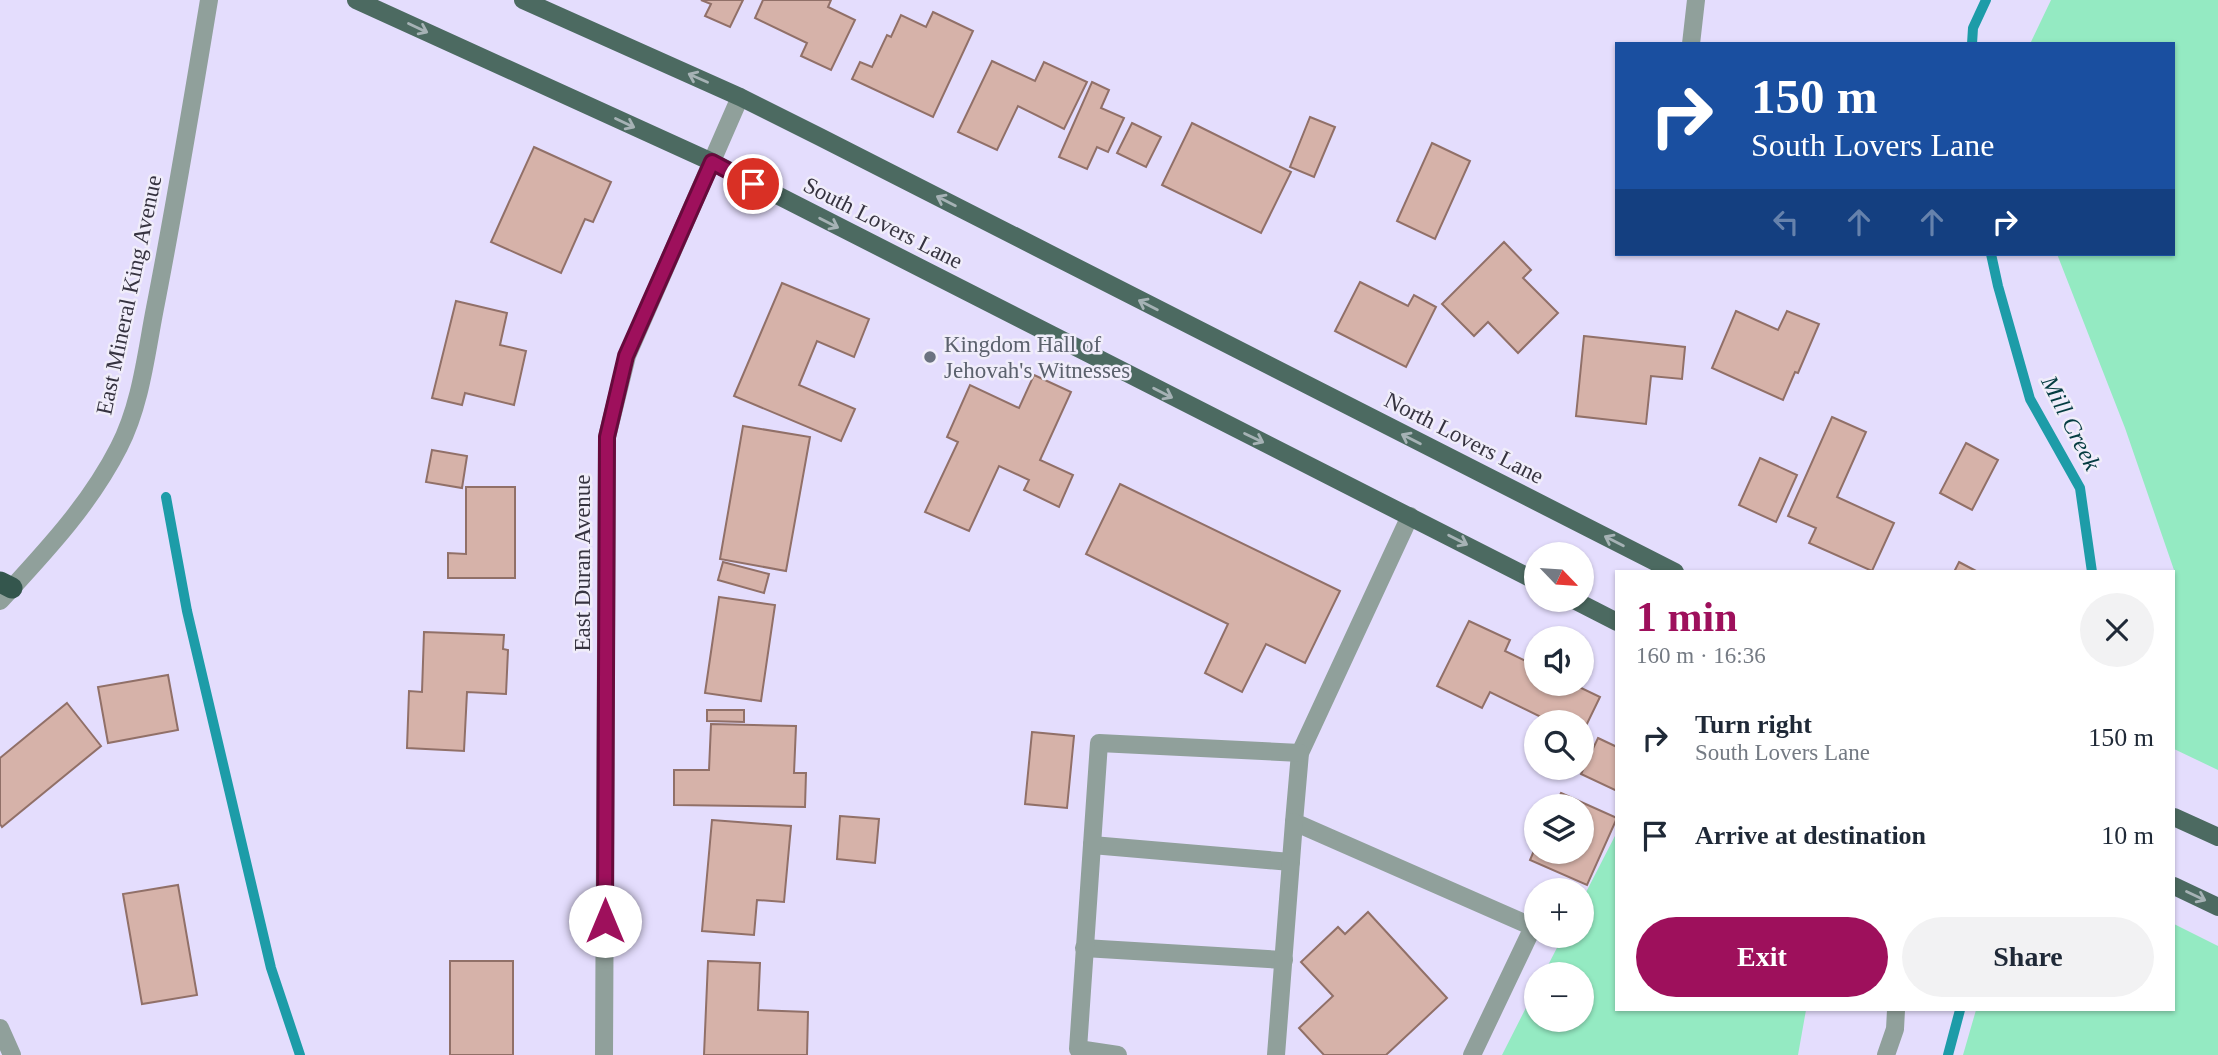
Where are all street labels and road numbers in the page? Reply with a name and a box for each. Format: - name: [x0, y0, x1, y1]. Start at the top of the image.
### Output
- street label: South Lovers Lane: [799, 172, 967, 274]
- street label: East Mineral King Avenue: [91, 173, 167, 417]
- street label: North Lovers Lane: [1380, 387, 1548, 489]
- street label: East Duran Avenue: [570, 474, 595, 652]

